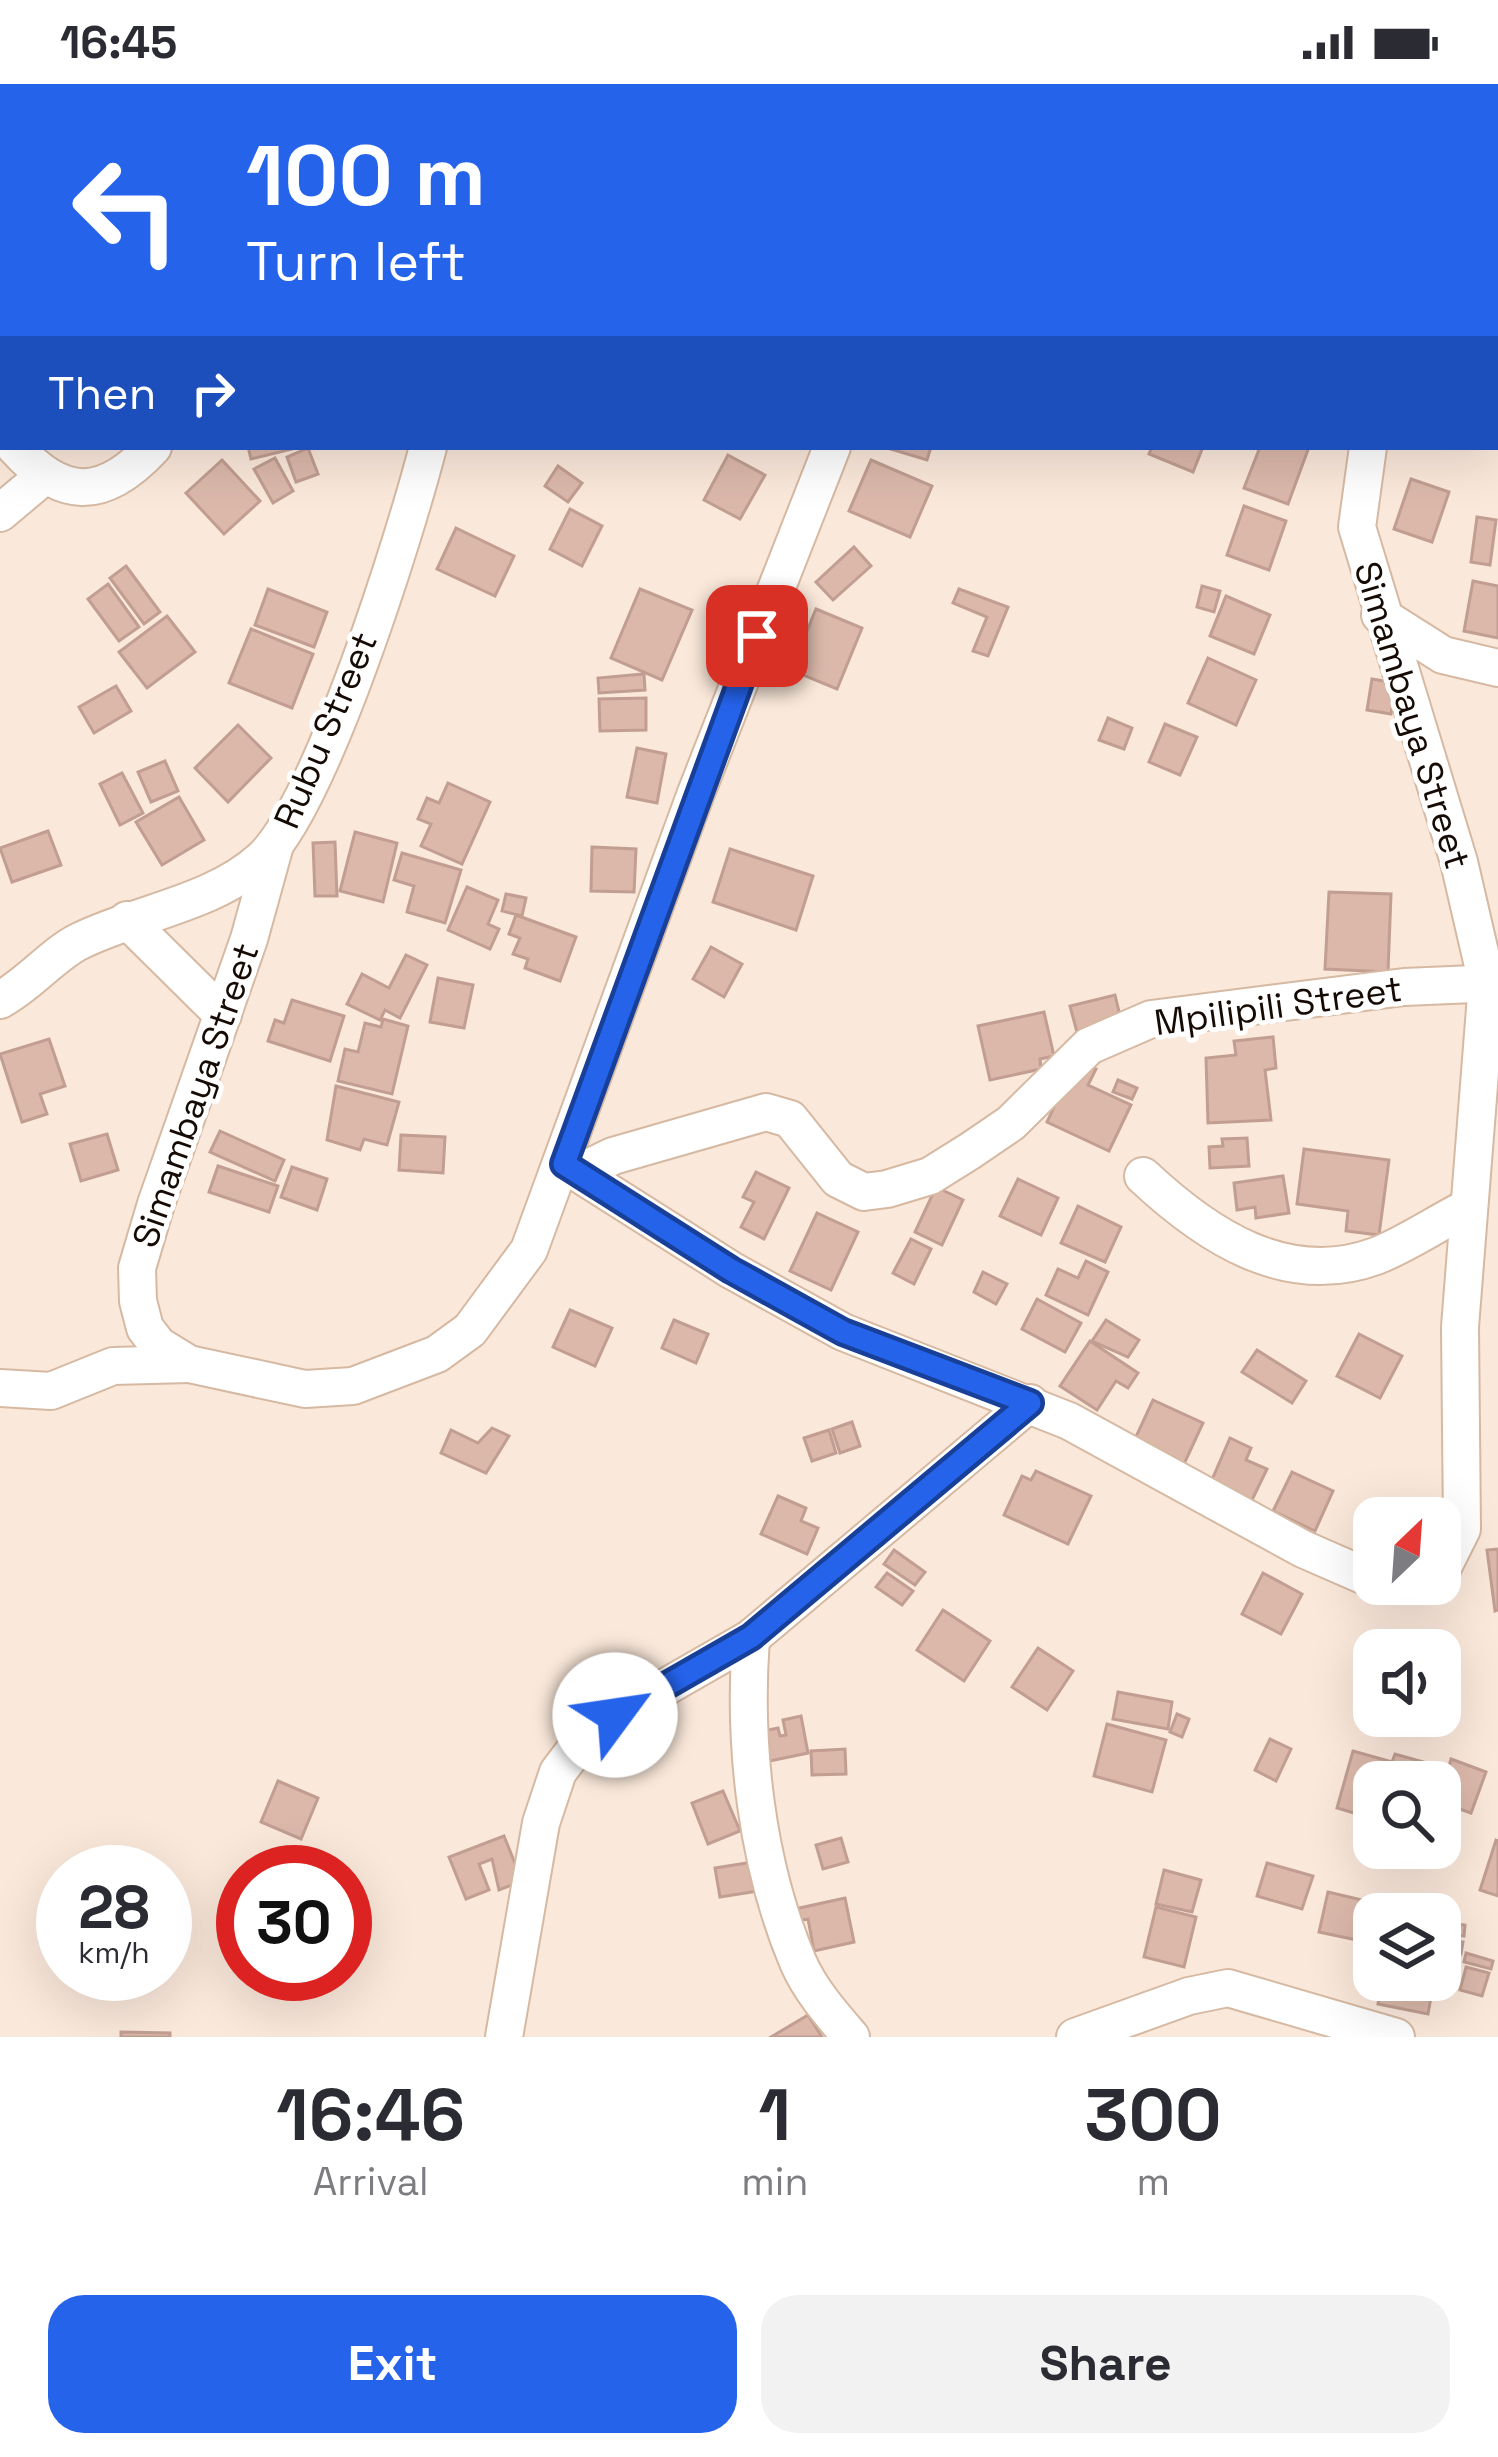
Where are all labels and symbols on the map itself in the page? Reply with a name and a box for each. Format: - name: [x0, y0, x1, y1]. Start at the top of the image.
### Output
- street label: Simambaya Street: [1343, 556, 1481, 875]
- pin: [706, 585, 808, 687]
- street label: Rubu Street: [264, 625, 388, 836]
- street label: Simambaya Street: [122, 937, 270, 1254]
- street label: Mpilipili Street: [1151, 966, 1405, 1046]
- north arrow: [1353, 1497, 1461, 1605]
- position arrow: [552, 1652, 678, 1778]
- speed limit sign: 30: [216, 1845, 372, 2001]

